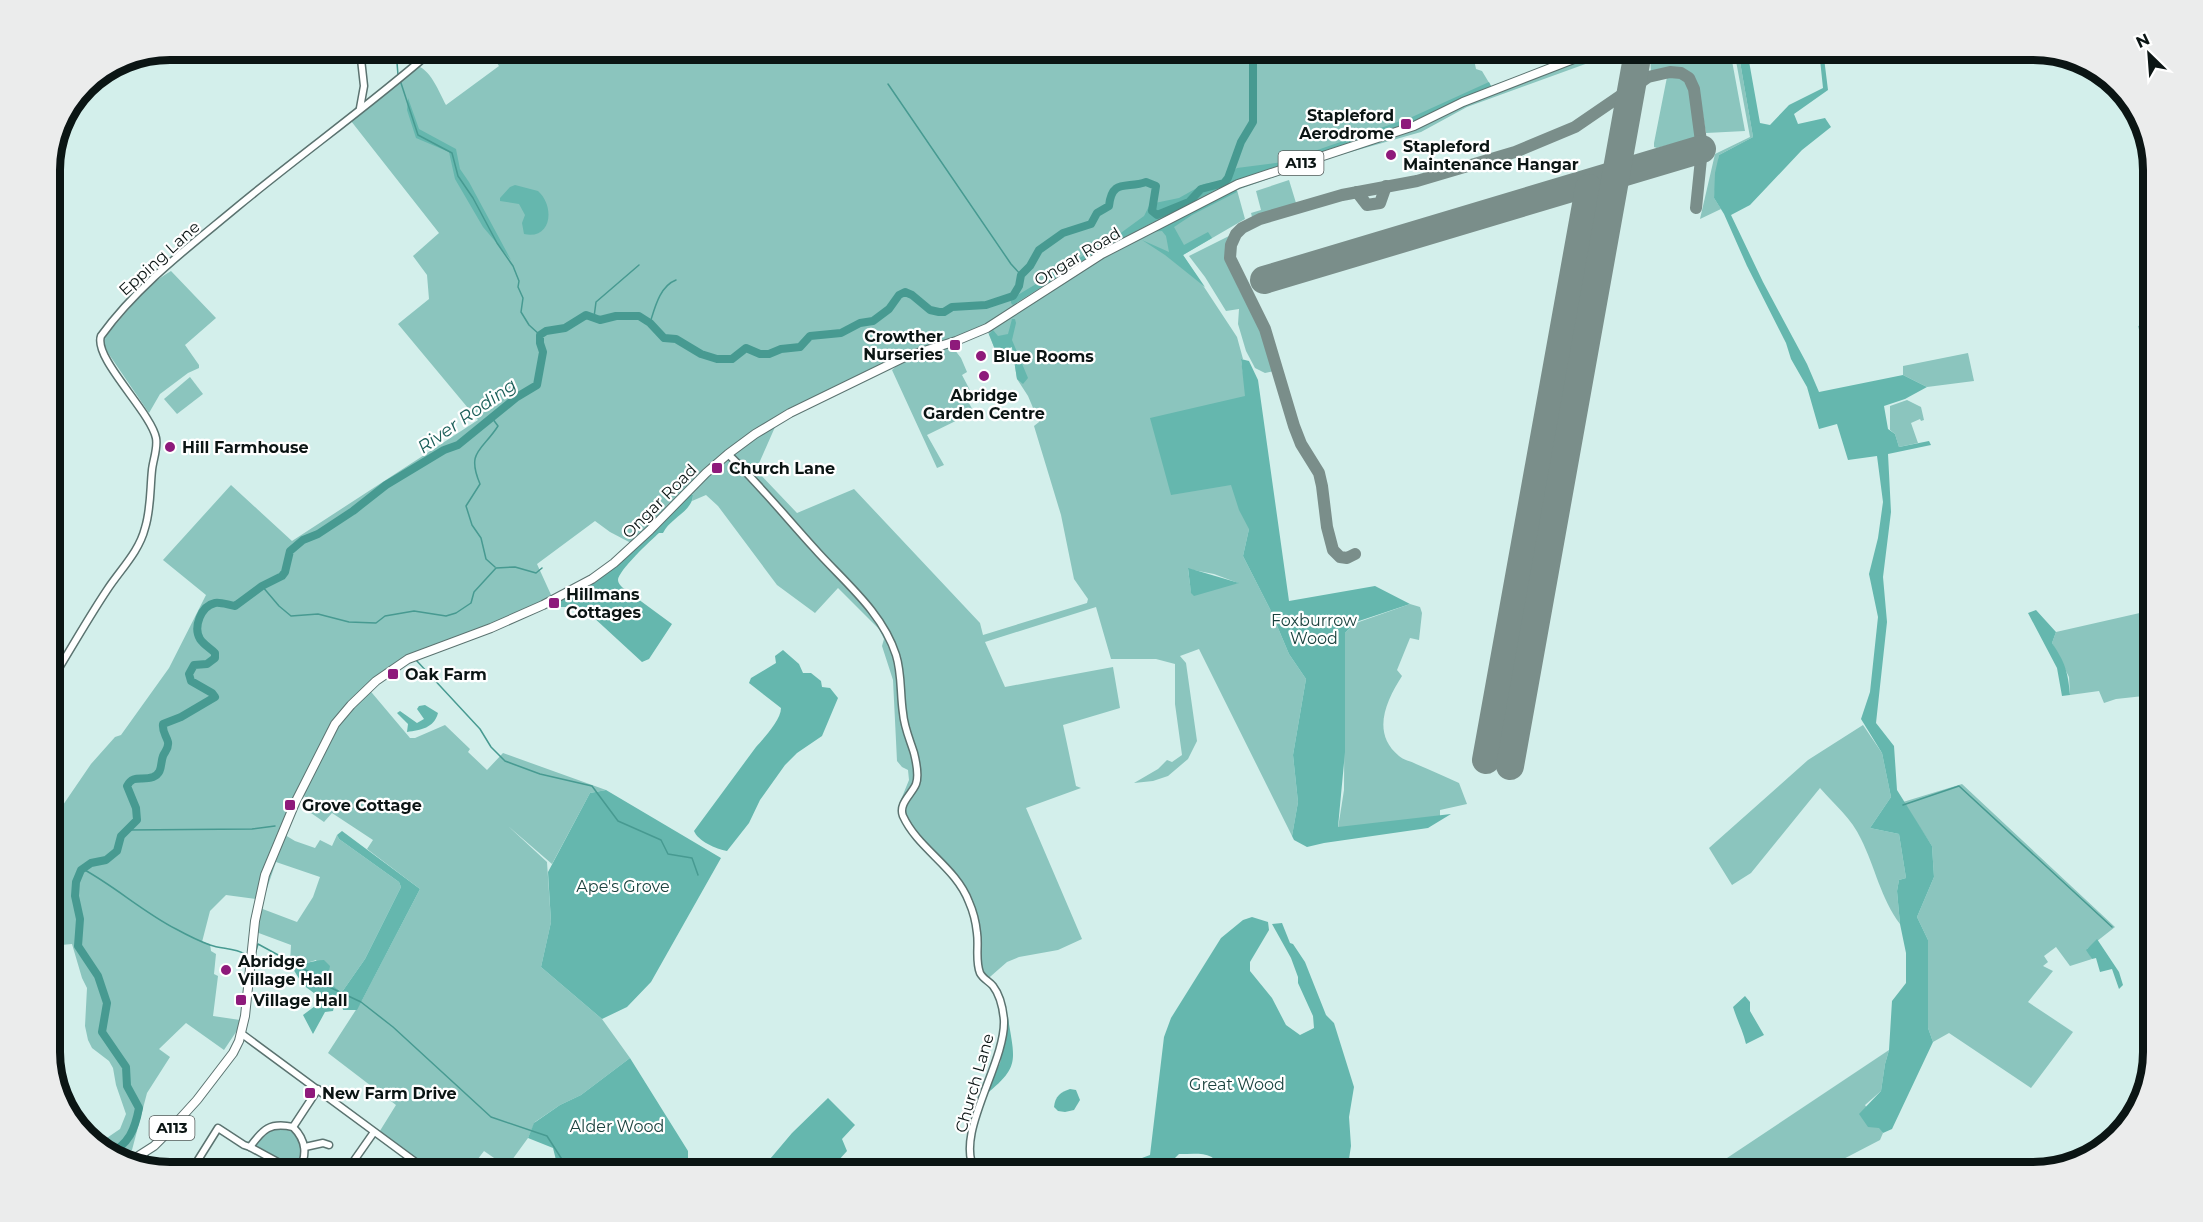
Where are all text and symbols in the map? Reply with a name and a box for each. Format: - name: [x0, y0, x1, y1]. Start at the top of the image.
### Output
- north arrow: [2119, 24, 2179, 84]
- text: N: [2133, 30, 2153, 52]
- place label: Stapleford Aerodrome: [1298, 106, 1394, 143]
- marker: Stapleford Aerodrome: [1399, 117, 1413, 131]
- place label: Stapleford Maintenance Hangar: [1403, 137, 1579, 174]
- marker: Stapleford Maintenance Hangar: [1384, 148, 1398, 162]
- road number: A113: [1278, 151, 1324, 175]
- street label: Epping Lane: [115, 217, 204, 300]
- street label: Ongar Road: [1031, 223, 1124, 290]
- place label: Crowther Nurseries: [863, 327, 944, 364]
- marker: Crowther Nurseries: [948, 338, 962, 352]
- place label: Blue Rooms: [993, 347, 1094, 366]
- marker: Blue Rooms: [974, 349, 988, 363]
- marker: Abridge Garden Centre: [977, 369, 991, 383]
- water label: River Roding: [413, 374, 521, 458]
- place label: Abridge Garden Centre: [923, 386, 1045, 423]
- place label: Hill Farmhouse: [182, 438, 309, 457]
- marker: Hill Farmhouse: [163, 440, 177, 454]
- place label: Church Lane: [729, 459, 835, 478]
- street label: Ongar Road: [618, 460, 700, 542]
- marker: Church Lane: [710, 461, 724, 475]
- place label: Hillmans Cottages: [566, 585, 641, 622]
- marker: Hillmans Cottages: [547, 596, 561, 610]
- park label: Foxburrow Wood: [1271, 611, 1357, 648]
- place label: Oak Farm: [405, 665, 487, 684]
- marker: Oak Farm: [386, 667, 400, 681]
- place label: Grove Cottage: [302, 796, 422, 815]
- marker: Grove Cottage: [283, 798, 297, 812]
- park label: Ape's Grove: [576, 877, 670, 896]
- place label: Abridge Village Hall: [237, 952, 333, 989]
- marker: Abridge Village Hall: [219, 963, 233, 977]
- place label: Village Hall: [252, 991, 348, 1010]
- marker: Village Hall: [234, 993, 248, 1007]
- street label: Church Lane: [951, 1031, 998, 1135]
- park label: Great Wood: [1189, 1075, 1285, 1094]
- place label: New Farm Drive: [322, 1084, 457, 1103]
- marker: New Farm Drive: [303, 1086, 317, 1100]
- road number: A113: [150, 1116, 195, 1140]
- park label: Alder Wood: [570, 1117, 664, 1136]

